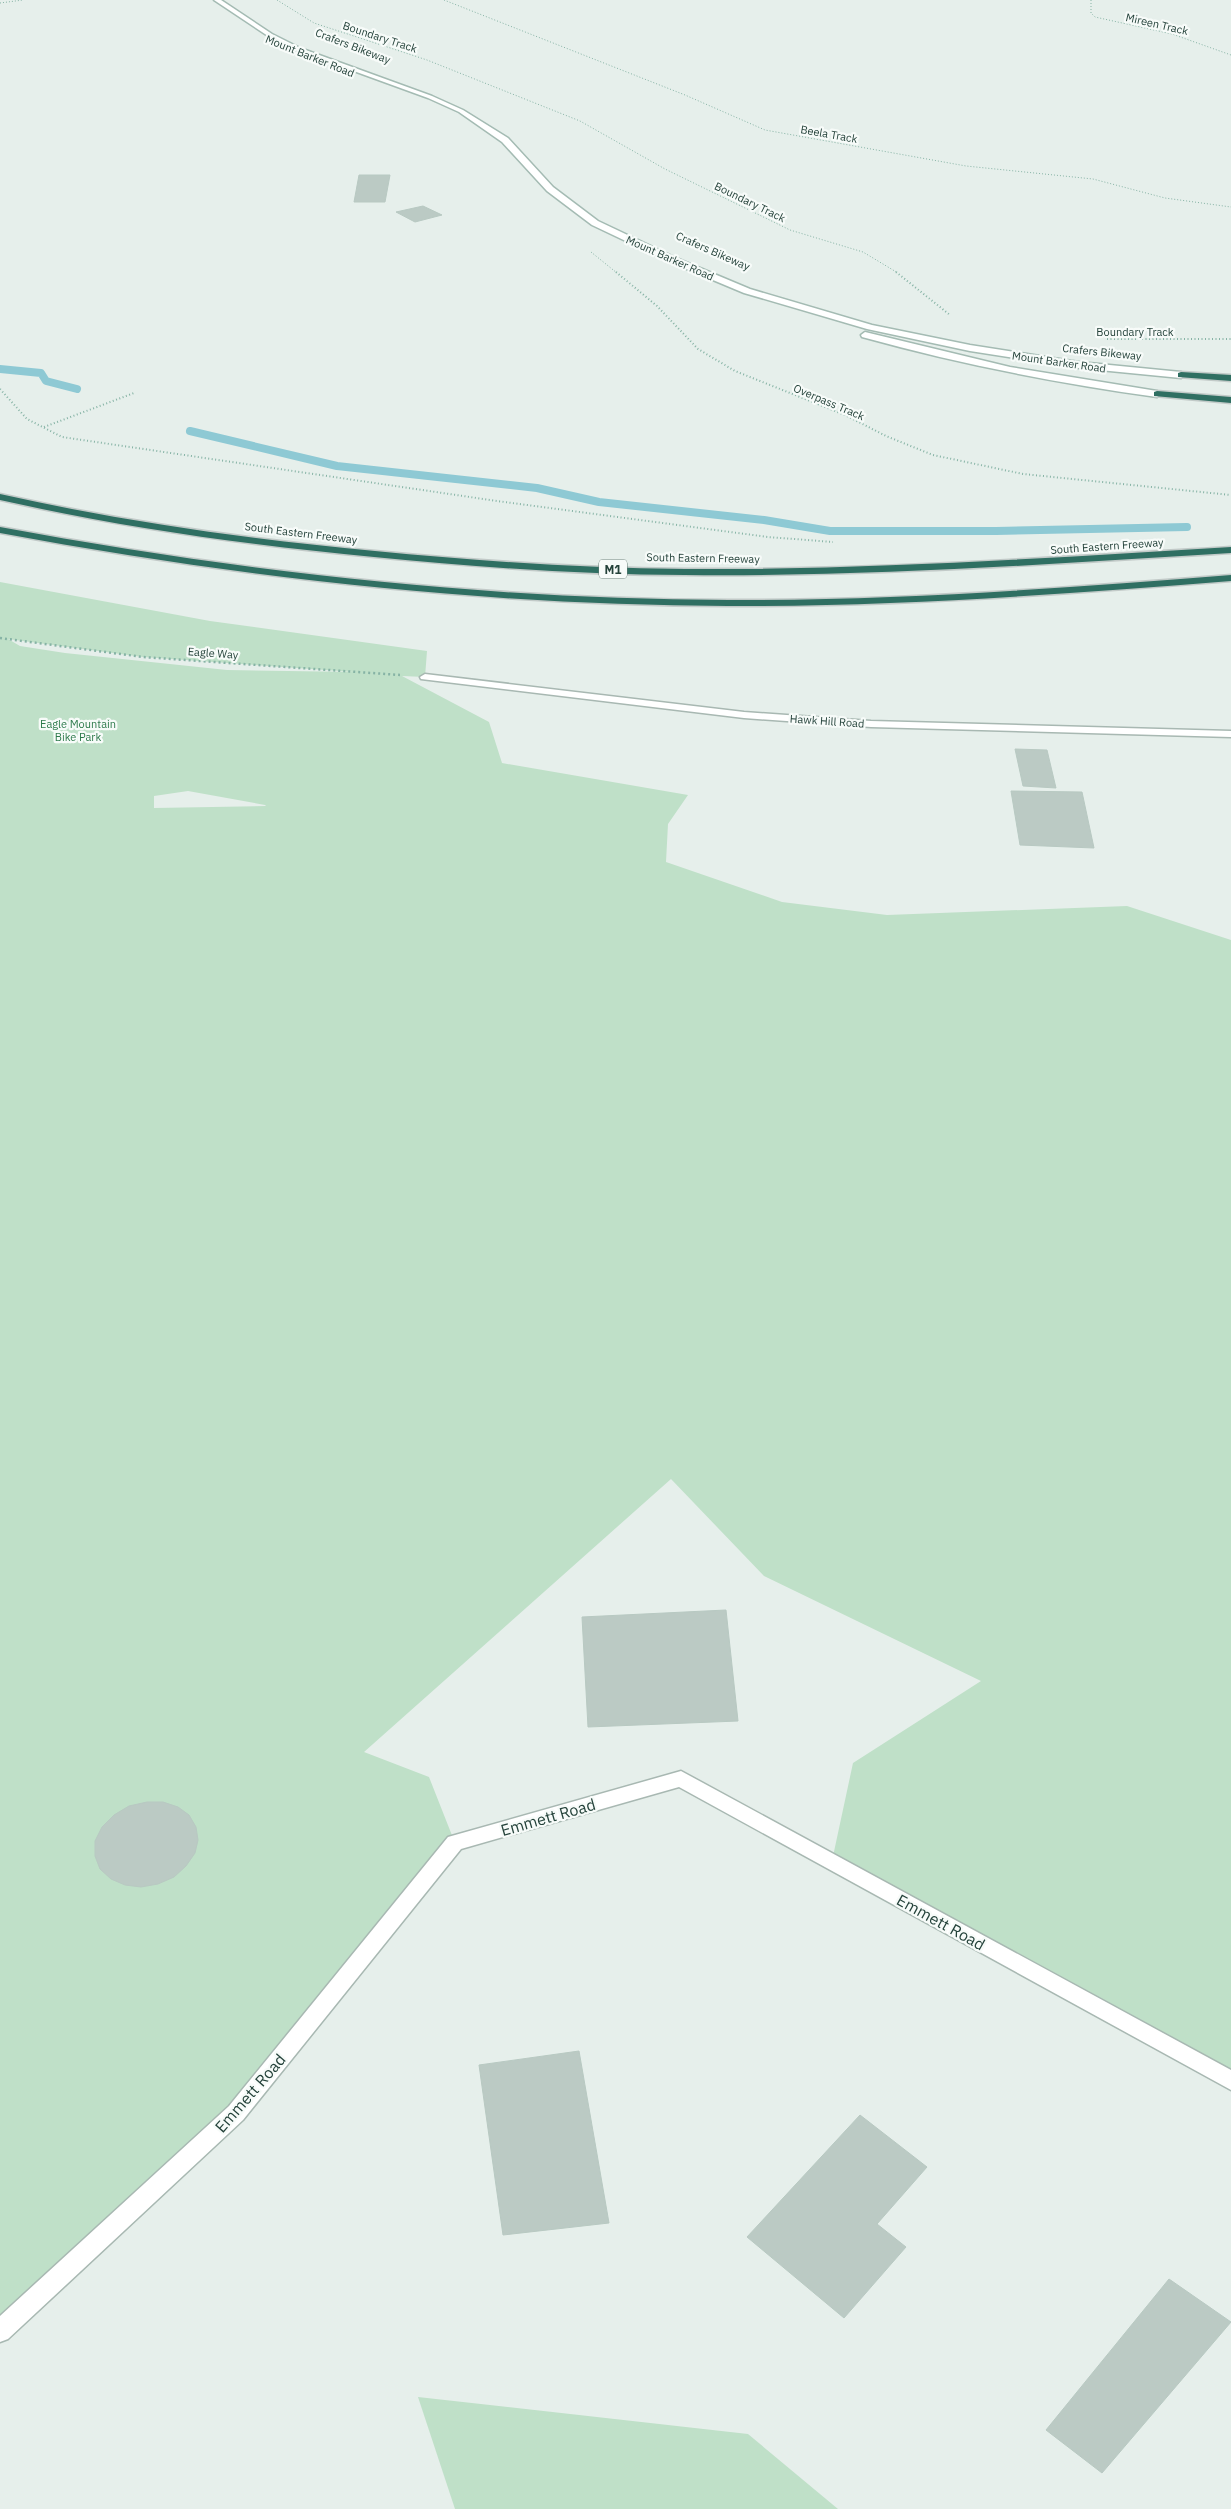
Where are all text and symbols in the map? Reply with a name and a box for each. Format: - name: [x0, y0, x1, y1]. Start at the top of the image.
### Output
- street label: Mireen Track: [1124, 10, 1190, 38]
- street label: Boundary Track: [341, 18, 419, 56]
- street label: Crafers Bikeway: [313, 25, 393, 67]
- street label: Mount Barker Road: [263, 32, 357, 80]
- street label: Beela Track: [799, 122, 859, 146]
- street label: Boundary Track: [712, 179, 788, 225]
- street label: Crafers Bikeway: [674, 228, 753, 274]
- street label: Mount Barker Road: [624, 232, 716, 284]
- street label: Boundary Track: [1096, 325, 1174, 339]
- street label: Crafers Bikeway: [1062, 341, 1143, 363]
- street label: Mount Barker Road: [1011, 348, 1107, 376]
- street label: Overpass Track: [791, 381, 867, 423]
- street label: South Eastern Freeway: [244, 519, 359, 547]
- street label: South Eastern Freeway: [1050, 535, 1165, 557]
- street label: South Eastern Freeway: [646, 550, 760, 566]
- road number: M1: [599, 560, 627, 578]
- street label: Eagle Way: [187, 644, 239, 662]
- street label: Hawk Hill Road: [789, 711, 865, 731]
- park label: Eagle Mountain Bike Park: [40, 717, 116, 744]
- street label: Emmett Road: [498, 1794, 598, 1840]
- street label: Emmett Road: [893, 1890, 989, 1954]
- street label: Emmett Road: [210, 2050, 290, 2136]

